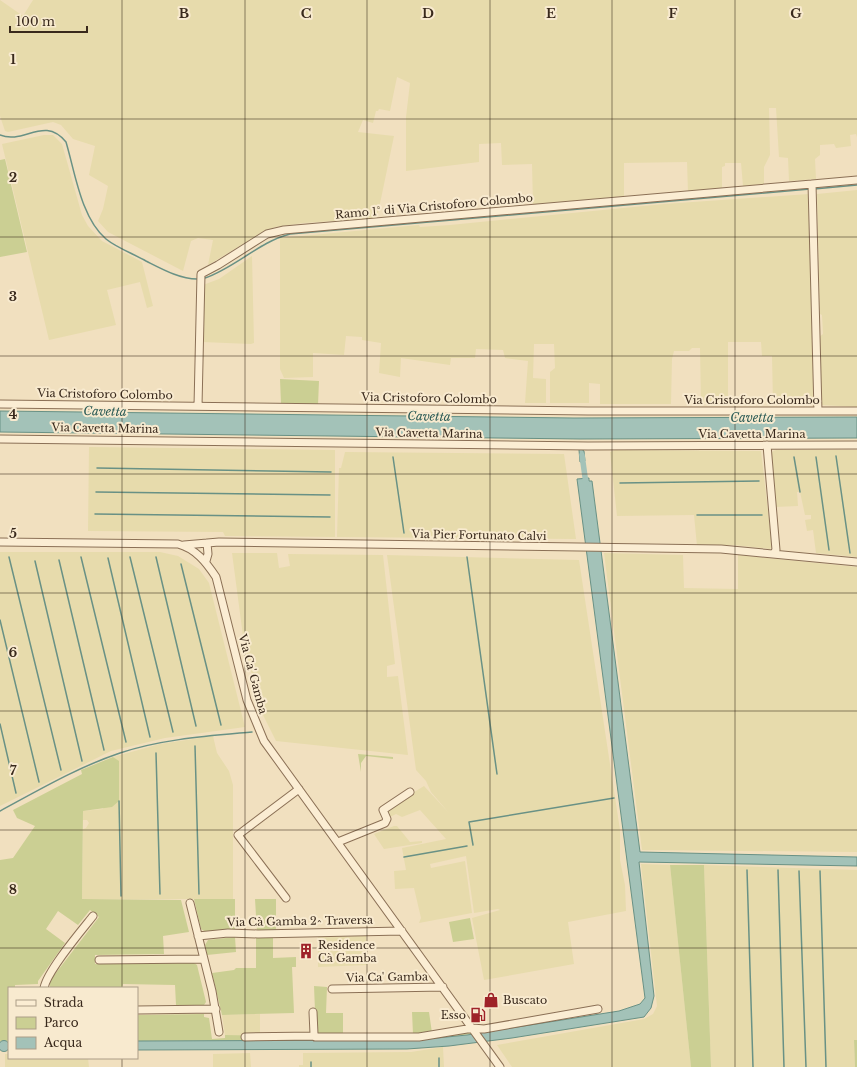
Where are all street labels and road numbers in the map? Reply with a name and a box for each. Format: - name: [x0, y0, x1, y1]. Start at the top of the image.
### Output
- street label: Ramo 1° di Via Cristoforo Colombo: [335, 190, 533, 222]
- street label: Via Cristoforo Colombo: [36, 386, 173, 402]
- street label: Via Cristoforo Colombo: [360, 390, 497, 406]
- street label: Via Cristoforo Colombo: [683, 393, 820, 407]
- street label: Via Cavetta Marina: [50, 420, 160, 436]
- street label: Via Cavetta Marina: [374, 425, 484, 441]
- street label: Via Cavetta Marina: [697, 427, 806, 441]
- street label: Via Pier Fortunato Calvi: [410, 527, 547, 543]
- street label: Via Ca' Gamba: [235, 632, 271, 716]
- street label: Via Cà Gamba 2^ Traversa: [226, 913, 374, 929]
- street label: Via Ca' Gamba: [345, 969, 429, 985]

